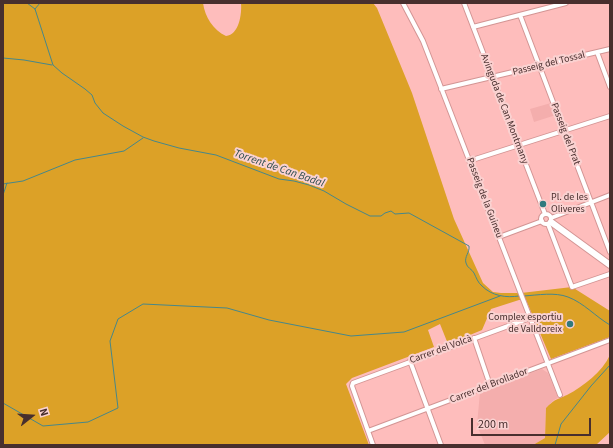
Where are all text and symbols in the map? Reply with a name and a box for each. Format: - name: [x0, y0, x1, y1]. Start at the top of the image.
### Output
- street label: Passeig del Tossal: [512, 49, 586, 79]
- street label: Avinguda de Can Montmany: [477, 52, 531, 166]
- street label: Passeig del Prat: [548, 101, 582, 167]
- water label: Torrent de Can Badal: [232, 147, 326, 191]
- street label: Passeig de la Guineu: [463, 156, 505, 240]
- place label: Pl. de les Oliveres: [551, 192, 588, 216]
- marker: Pl. de les Oliveres: [538, 199, 548, 209]
- place label: Complex esportiu de Valldoreix: [488, 312, 562, 336]
- marker: Complex esportiu de Valldoreix: [565, 319, 575, 329]
- street label: Carrer del Volcà: [408, 333, 474, 367]
- street label: Carrer del Brollador: [448, 366, 530, 406]
- north arrow: [12, 396, 52, 436]
- text: N: [36, 407, 52, 418]
- scale bar: [473, 410, 593, 436]
- text: 200 m: [478, 416, 508, 433]

